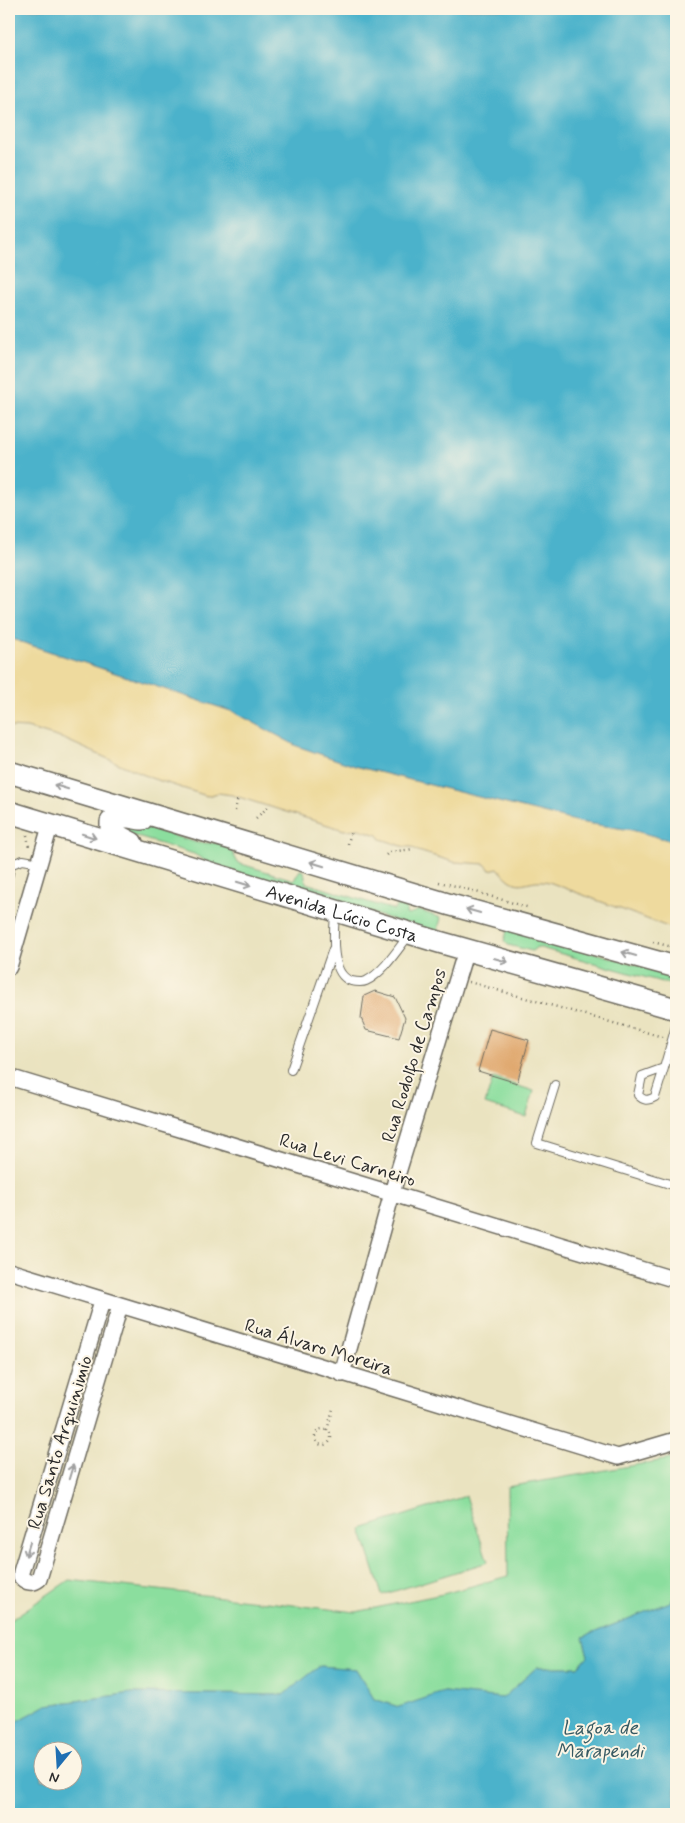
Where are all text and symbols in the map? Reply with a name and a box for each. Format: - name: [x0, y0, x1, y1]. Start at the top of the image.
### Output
- one-way arrow: [53, 782, 69, 792]
- one-way arrow: [81, 831, 97, 841]
- one-way arrow: [309, 859, 325, 869]
- one-way arrow: [236, 879, 252, 889]
- street label: Avenida Lúcio Costa: [263, 879, 421, 949]
- one-way arrow: [465, 905, 481, 915]
- one-way arrow: [622, 949, 638, 959]
- one-way arrow: [492, 955, 508, 965]
- street label: Rua Rodolfo de Campos: [376, 965, 456, 1146]
- street label: Rua Levi Carneiro: [276, 1128, 419, 1193]
- street label: Rua Álvaro Moreira: [241, 1312, 396, 1382]
- street label: Rua Santo Arquinimio: [22, 1352, 99, 1532]
- one-way arrow: [67, 1465, 76, 1481]
- one-way arrow: [23, 1540, 33, 1556]
- water label: Lagoa de Marapendi: [556, 1715, 646, 1765]
- north arrow: [32, 1740, 82, 1790]
- text: N: [47, 1767, 62, 1787]

